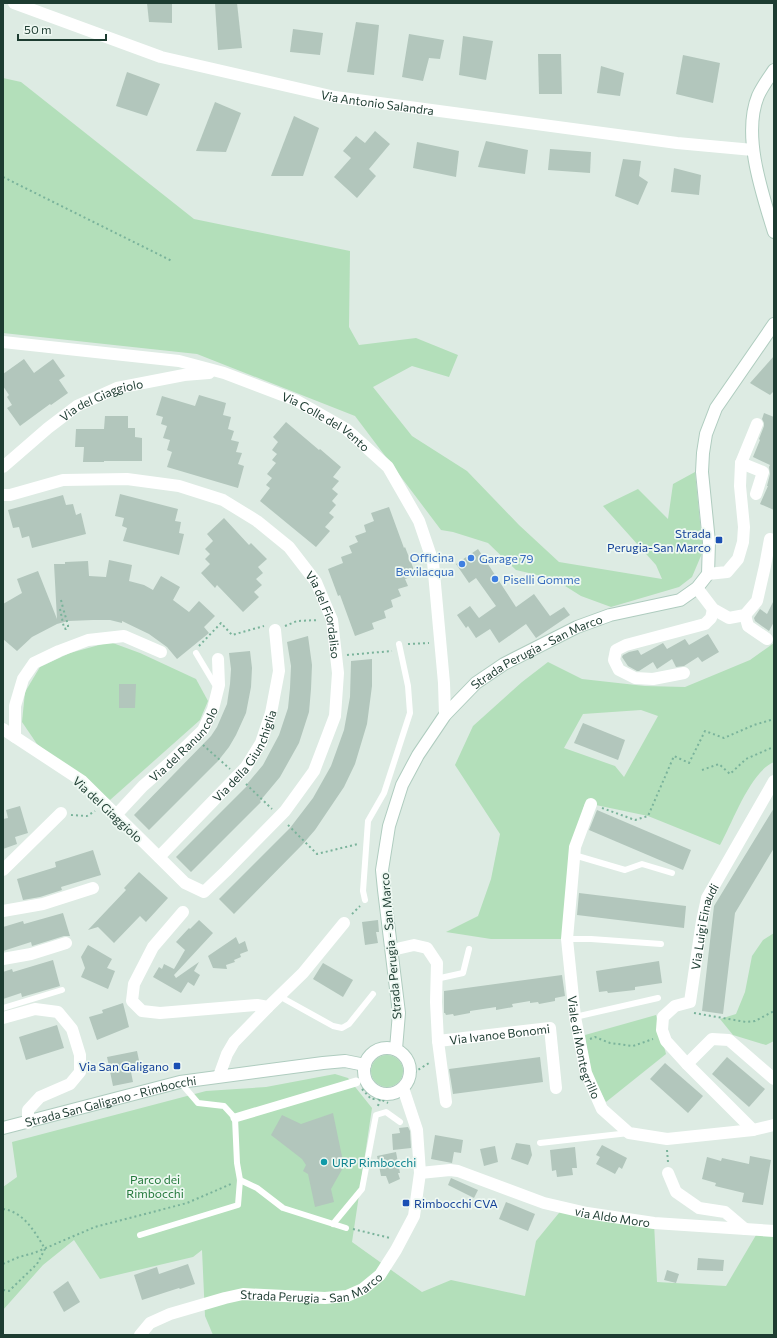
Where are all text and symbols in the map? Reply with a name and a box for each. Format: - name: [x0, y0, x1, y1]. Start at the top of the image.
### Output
- scale bar: [18, 16, 106, 42]
- text: 50 m: [24, 22, 52, 36]
- street label: Via Antonio Salandra: [320, 87, 435, 117]
- street label: Via del Giaggiolo: [57, 376, 144, 424]
- street label: Via Colle del Vento: [280, 389, 373, 454]
- place label: Strada Perugia-San Marco: [607, 526, 711, 554]
- marker: Strada Perugia-San Marco: [714, 535, 724, 545]
- place label: Officina Bevilacqua: [396, 550, 454, 578]
- place label: Garage 79: [479, 551, 534, 565]
- marker: Garage 79: [466, 553, 476, 563]
- marker: Officina Bevilacqua: [457, 559, 467, 569]
- street label: Via del Fiordaliso: [303, 568, 343, 659]
- place label: Piselli Gomme: [503, 572, 580, 586]
- marker: Piselli Gomme: [490, 574, 500, 584]
- street label: Strada Perugia - San Marco: [467, 611, 604, 691]
- street label: Via del Ranuncolo: [146, 704, 220, 784]
- street label: Via della Giunchiglia: [209, 708, 279, 804]
- street label: Via del Giaggiolo: [70, 773, 146, 845]
- street label: Strada Perugia - San Marco: [377, 872, 403, 1020]
- street label: Via Luigi Einaudi: [688, 881, 721, 971]
- street label: Viale di Montegrillo: [566, 995, 604, 1101]
- street label: Via Ivanoe Bonomi: [449, 1021, 551, 1047]
- place label: Via San Galigano: [79, 1059, 169, 1073]
- marker: Via San Galigano: [172, 1061, 182, 1071]
- street label: Strada San Galigano - Rimbocchi: [23, 1073, 197, 1129]
- place label: URP Rimbocchi: [332, 1155, 416, 1169]
- marker: URP Rimbocchi: [319, 1157, 329, 1167]
- park label: Parco dei Rimbocchi: [126, 1172, 184, 1200]
- place label: Rimbocchi CVA: [414, 1196, 498, 1210]
- marker: Rimbocchi CVA: [401, 1198, 411, 1208]
- street label: via Aldo Moro: [574, 1203, 651, 1229]
- street label: Strada Perugia - San Marco: [240, 1269, 385, 1305]

